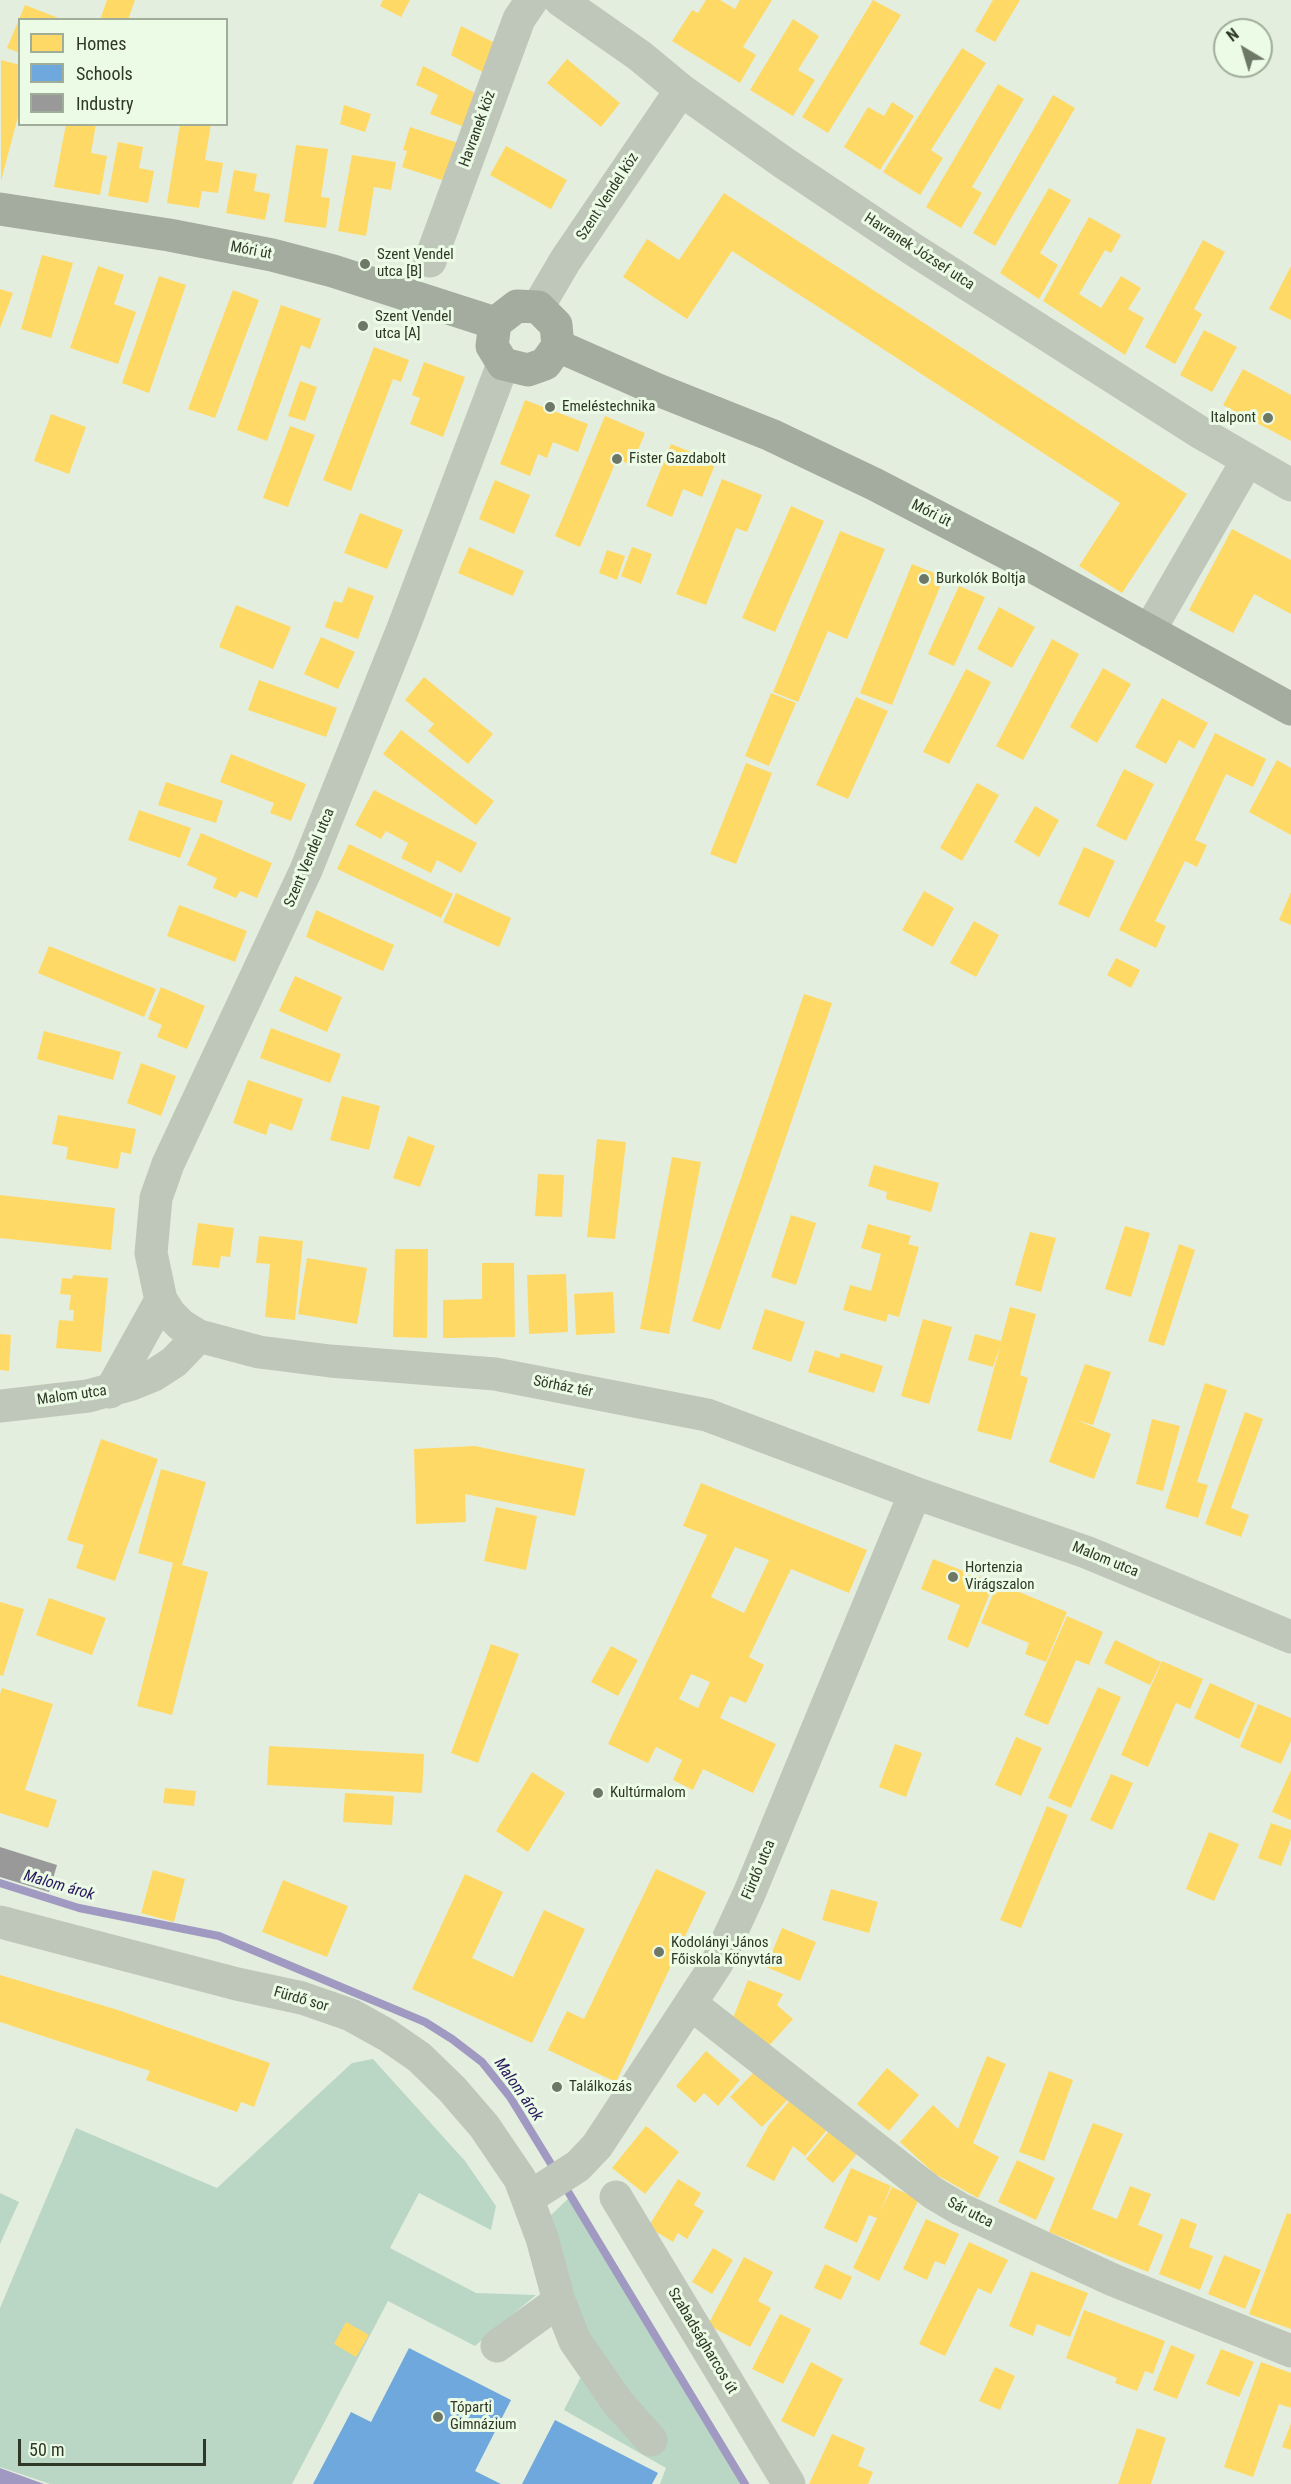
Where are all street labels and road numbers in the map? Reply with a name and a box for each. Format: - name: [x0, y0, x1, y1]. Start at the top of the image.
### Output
- street label: Havranek köz: [456, 89, 500, 169]
- street label: Szent Vendel köz: [573, 150, 643, 244]
- street label: Havranek József utca: [860, 210, 978, 294]
- street label: Móri út: [229, 238, 273, 264]
- street label: Móri út: [908, 496, 954, 532]
- street label: Szent Vendel utca: [281, 806, 339, 910]
- street label: Sörház tér: [532, 1372, 594, 1402]
- street label: Malom utca: [36, 1382, 108, 1410]
- street label: Malom utca: [1069, 1539, 1141, 1581]
- street label: Fürdő utca: [738, 1838, 780, 1902]
- street label: Fürdő sor: [272, 1984, 330, 2016]
- street label: Sár utca: [944, 2194, 996, 2232]
- street label: Szabadságharcos út: [663, 2285, 741, 2397]

